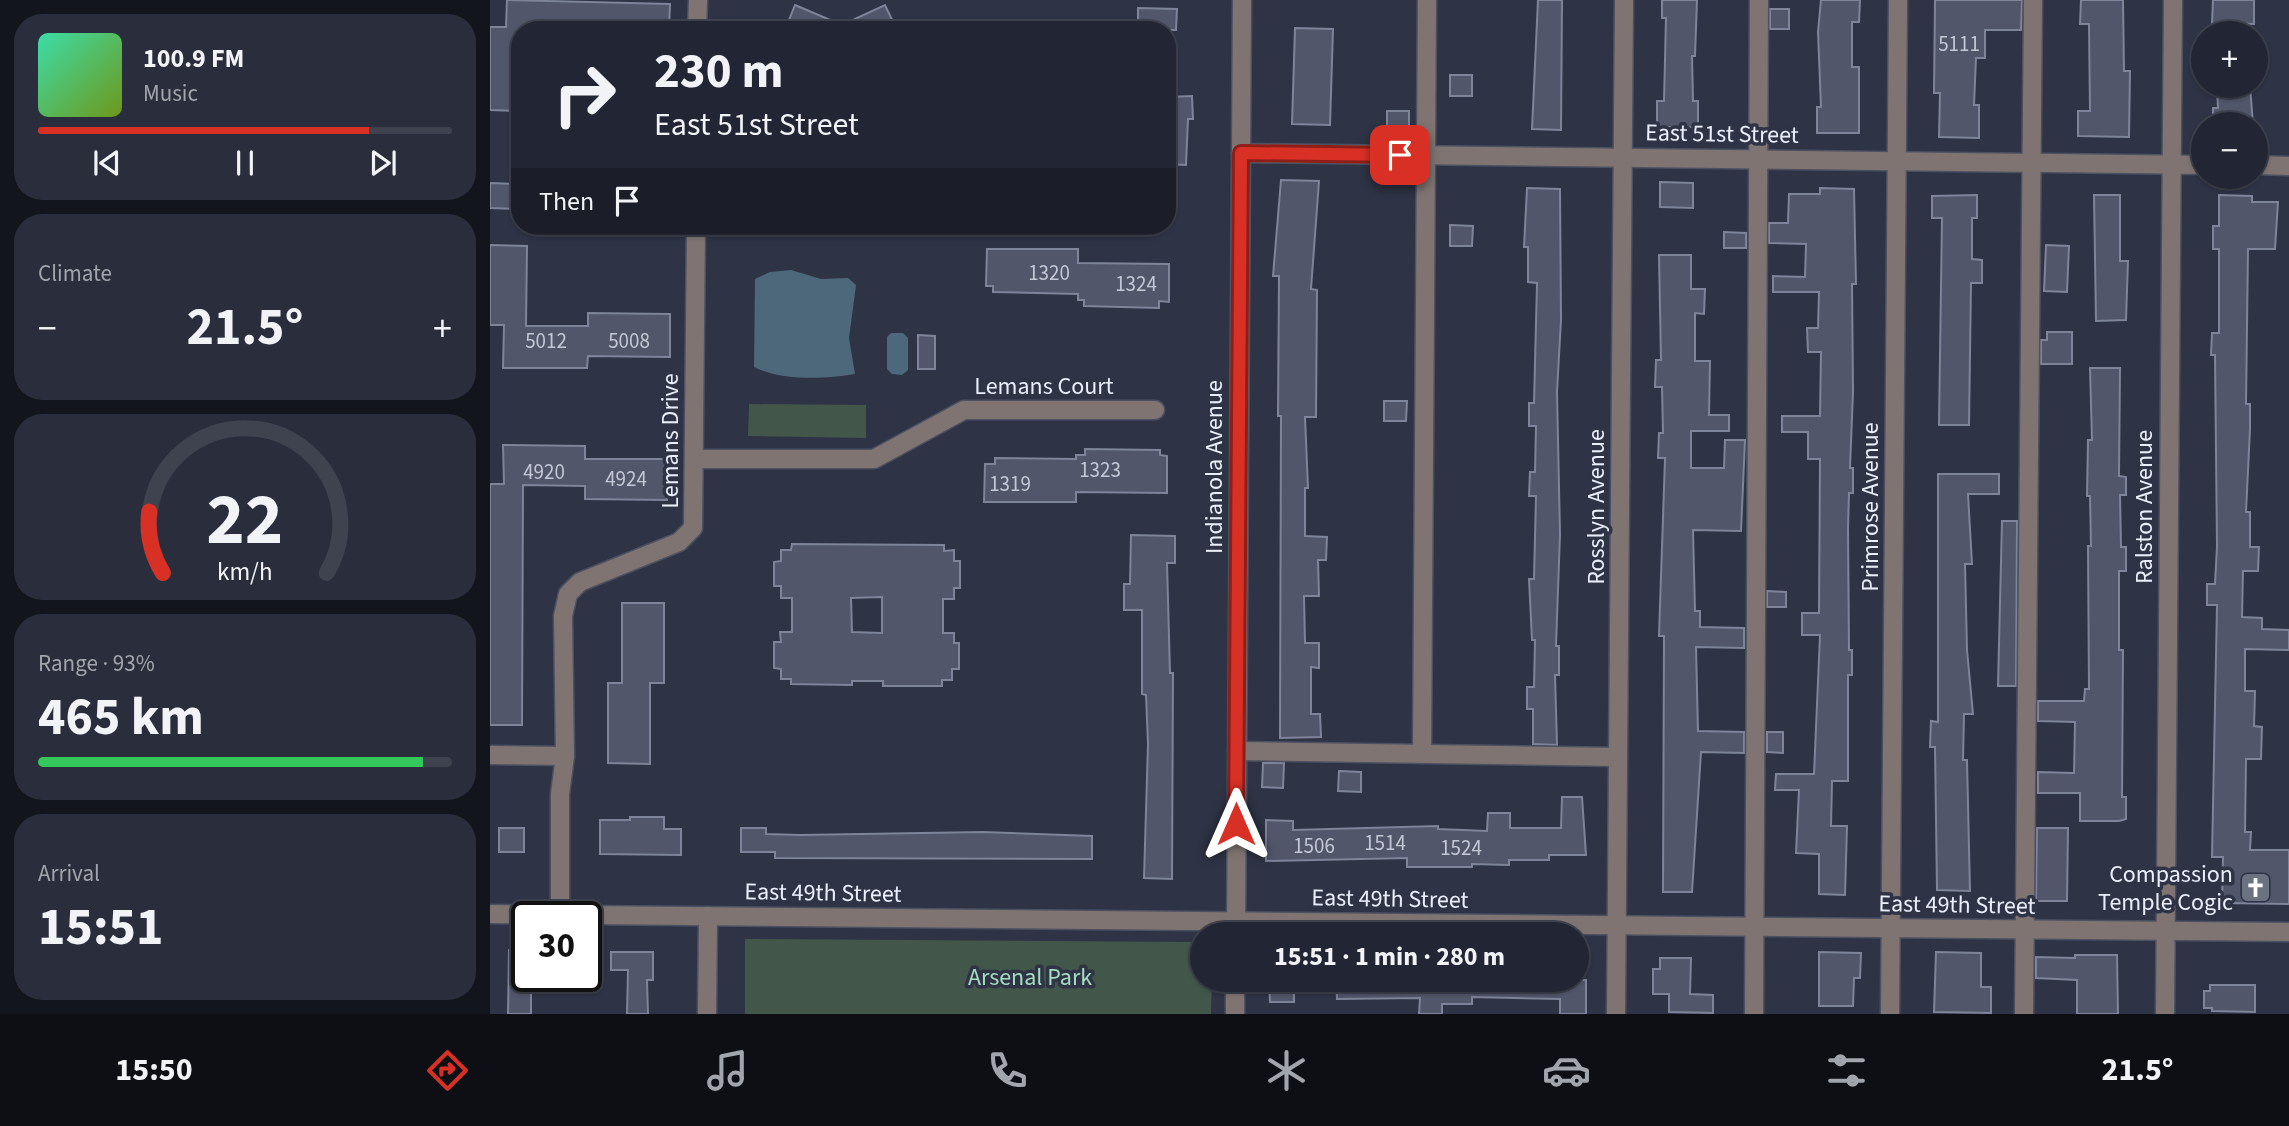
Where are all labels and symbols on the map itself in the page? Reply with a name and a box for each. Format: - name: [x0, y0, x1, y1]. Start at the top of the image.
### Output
- house number: 5111: [1938, 29, 1980, 59]
- street label: East 51st Street: [1645, 115, 1799, 153]
- pin: [1370, 125, 1430, 185]
- house number: 1320: [1028, 258, 1070, 288]
- house number: 1324: [1115, 269, 1157, 299]
- house number: 5012: [525, 326, 567, 356]
- house number: 5008: [608, 326, 650, 356]
- street label: Lemans Court: [974, 369, 1114, 404]
- street label: Lemans Drive: [653, 373, 688, 509]
- street label: Indianola Avenue: [1197, 380, 1232, 554]
- street label: Primrose Avenue: [1853, 422, 1888, 592]
- street label: Rosslyn Avenue: [1579, 429, 1614, 585]
- street label: Ralston Avenue: [2127, 430, 2162, 584]
- house number: 1323: [1079, 455, 1121, 485]
- house number: 4920: [523, 457, 565, 487]
- house number: 4924: [605, 464, 647, 494]
- house number: 1319: [989, 469, 1031, 499]
- position arrow: [1199, 787, 1273, 861]
- house number: 1514: [1364, 828, 1406, 858]
- house number: 1506: [1293, 831, 1335, 861]
- house number: 1524: [1440, 833, 1482, 863]
- place label: Compassion Temple Cogic: [2098, 857, 2233, 920]
- church icon: Compassion Temple Cogic: [2239, 871, 2273, 905]
- street label: East 49th Street: [744, 874, 902, 912]
- street label: East 49th Street: [1311, 880, 1469, 918]
- street label: East 49th Street: [1878, 886, 2036, 924]
- speed limit sign: 30: [511, 901, 602, 992]
- park label: Arsenal Park: [968, 960, 1092, 995]

